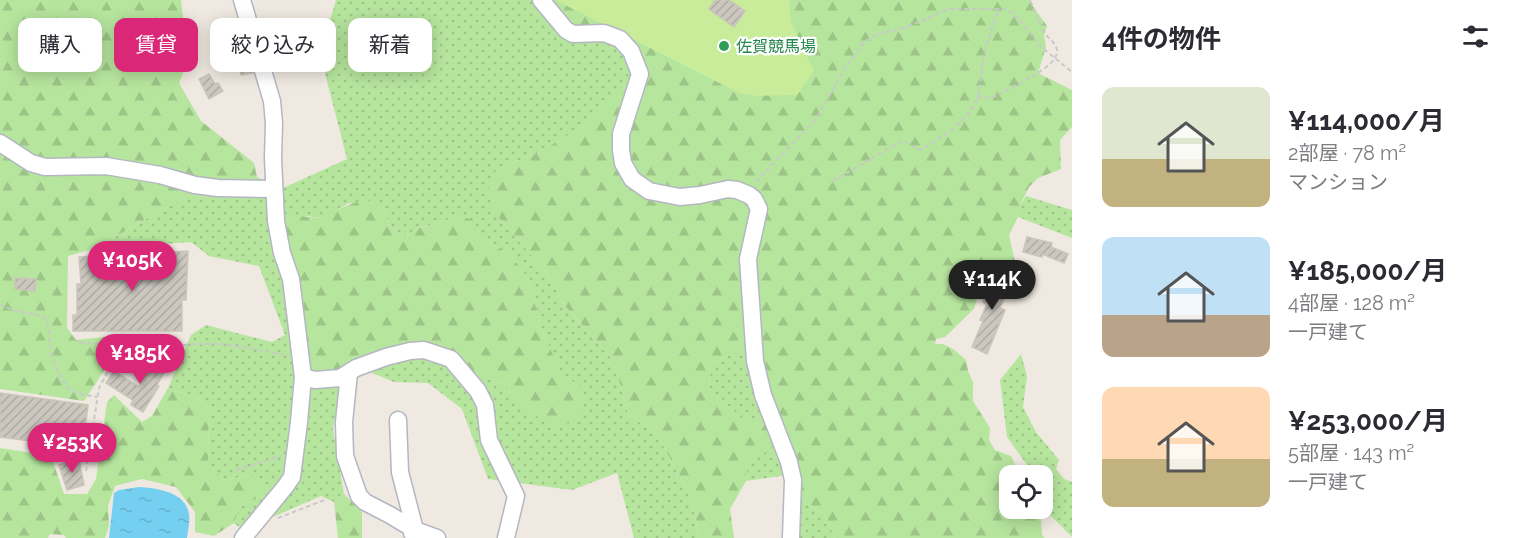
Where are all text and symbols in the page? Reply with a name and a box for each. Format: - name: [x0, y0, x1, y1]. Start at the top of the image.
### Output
- chip: 購入: [18, 18, 102, 72]
- chip: 賃貸: [114, 18, 198, 72]
- chip: 絞り込み: [210, 18, 336, 72]
- chip: 新着: [348, 18, 432, 72]
- icon: filters: [1459, 20, 1492, 53]
- text: 4件の物件: [1102, 24, 1221, 54]
- place label: 佐賀競馬場: [736, 37, 816, 56]
- marker: 佐賀競馬場: [717, 39, 731, 53]
- text: ¥114,000/月: [1288, 106, 1445, 136]
- icon: home: [1150, 111, 1222, 183]
- text: 2部屋 · 78 m²: [1288, 141, 1406, 165]
- text: マンション: [1288, 170, 1388, 194]
- pin: ¥105K: [90, 241, 174, 292]
- text: ¥105K: [102, 248, 162, 272]
- text: ¥185,000/月: [1288, 256, 1447, 286]
- pin: ¥114K: [950, 260, 1034, 311]
- icon: home: [1150, 261, 1222, 333]
- text: ¥114K: [963, 267, 1021, 291]
- text: 4部屋 · 128 m²: [1288, 291, 1415, 315]
- text: 一戸建て: [1288, 320, 1368, 344]
- pin: ¥185K: [98, 334, 182, 385]
- text: ¥185K: [110, 341, 170, 365]
- text: ¥253,000/月: [1288, 406, 1448, 436]
- icon: home: [1150, 411, 1222, 483]
- pin: ¥253K: [30, 423, 114, 474]
- text: ¥253K: [41, 430, 103, 454]
- text: 5部屋 · 143 m²: [1288, 441, 1414, 465]
- map controls: [999, 465, 1053, 519]
- button: locate: [999, 465, 1053, 519]
- text: 一戸建て: [1288, 470, 1368, 494]

